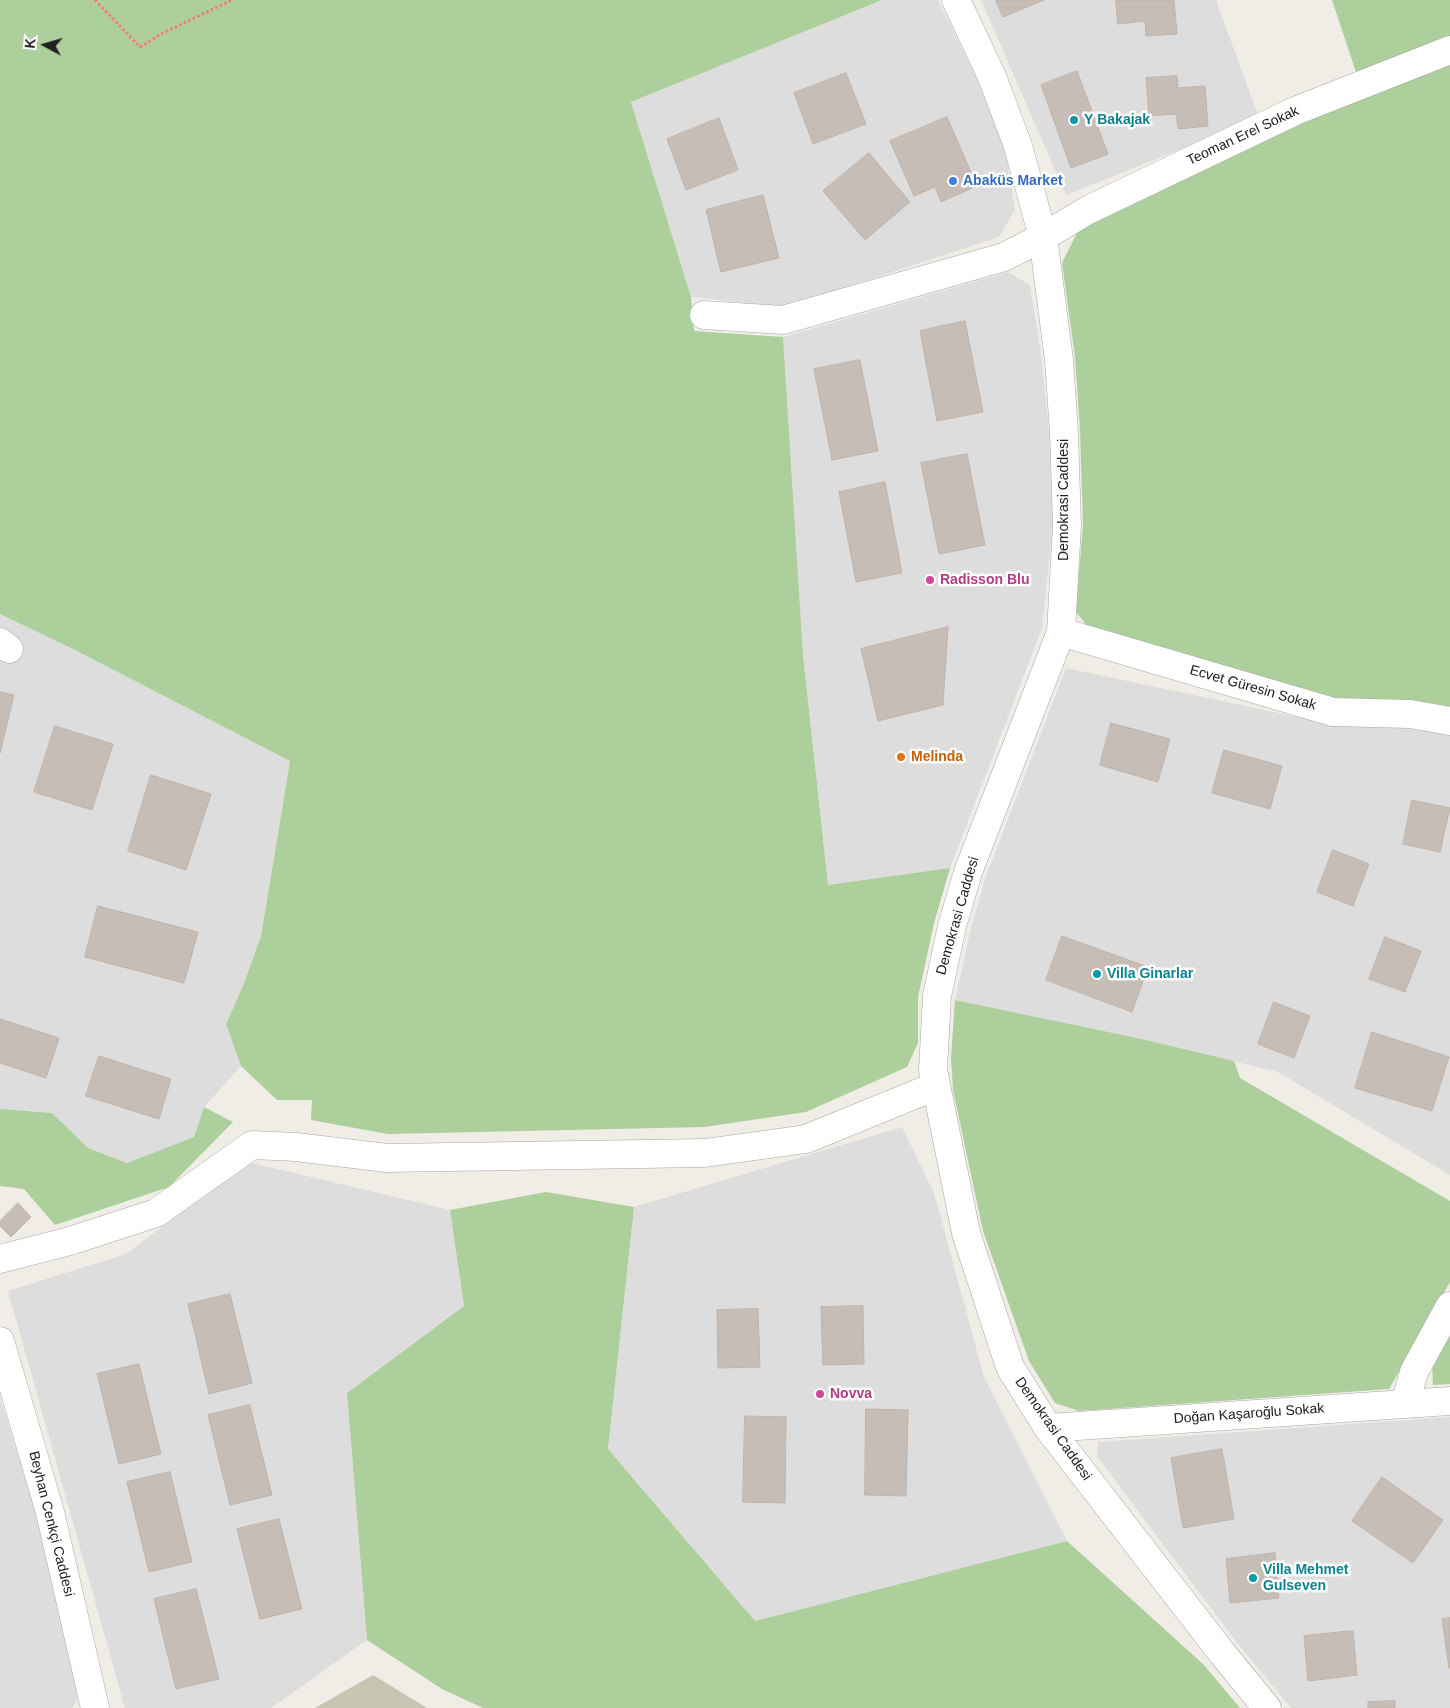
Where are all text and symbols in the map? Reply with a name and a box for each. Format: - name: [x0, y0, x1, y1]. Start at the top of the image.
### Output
- north arrow: [20, 20, 70, 70]
- text: K: [22, 38, 39, 49]
- street label: Teoman Erel Sokak: [1184, 103, 1302, 169]
- place label: Y Bakajak: [1084, 112, 1150, 128]
- marker: Y Bakajak: [1068, 114, 1080, 126]
- place label: Abaküs Market: [963, 173, 1063, 189]
- marker: Abaküs Market: [947, 175, 959, 187]
- street label: Demokrasi Caddesi: [1056, 439, 1072, 561]
- place label: Radisson Blu: [940, 572, 1029, 588]
- marker: Radisson Blu: [924, 574, 936, 586]
- street label: Ecvet Güresin Sokak: [1188, 662, 1318, 714]
- place label: Melinda: [911, 749, 963, 765]
- marker: Melinda: [895, 751, 907, 763]
- street label: Demokrasi Caddesi: [933, 855, 983, 977]
- place label: Villa Ginarlar: [1107, 966, 1193, 982]
- marker: Villa Ginarlar: [1091, 968, 1103, 980]
- street label: Demokrasi Caddesi: [1011, 1374, 1095, 1484]
- place label: Novva: [830, 1386, 872, 1402]
- marker: Novva: [814, 1388, 826, 1400]
- street label: Doğan Kaşaroğlu Sokak: [1173, 1400, 1325, 1428]
- street label: Beyhan Cenkçi Caddesi: [25, 1449, 77, 1599]
- place label: Villa Mehmet Gulseven: [1263, 1562, 1348, 1594]
- marker: Villa Mehmet Gulseven: [1247, 1572, 1259, 1584]

